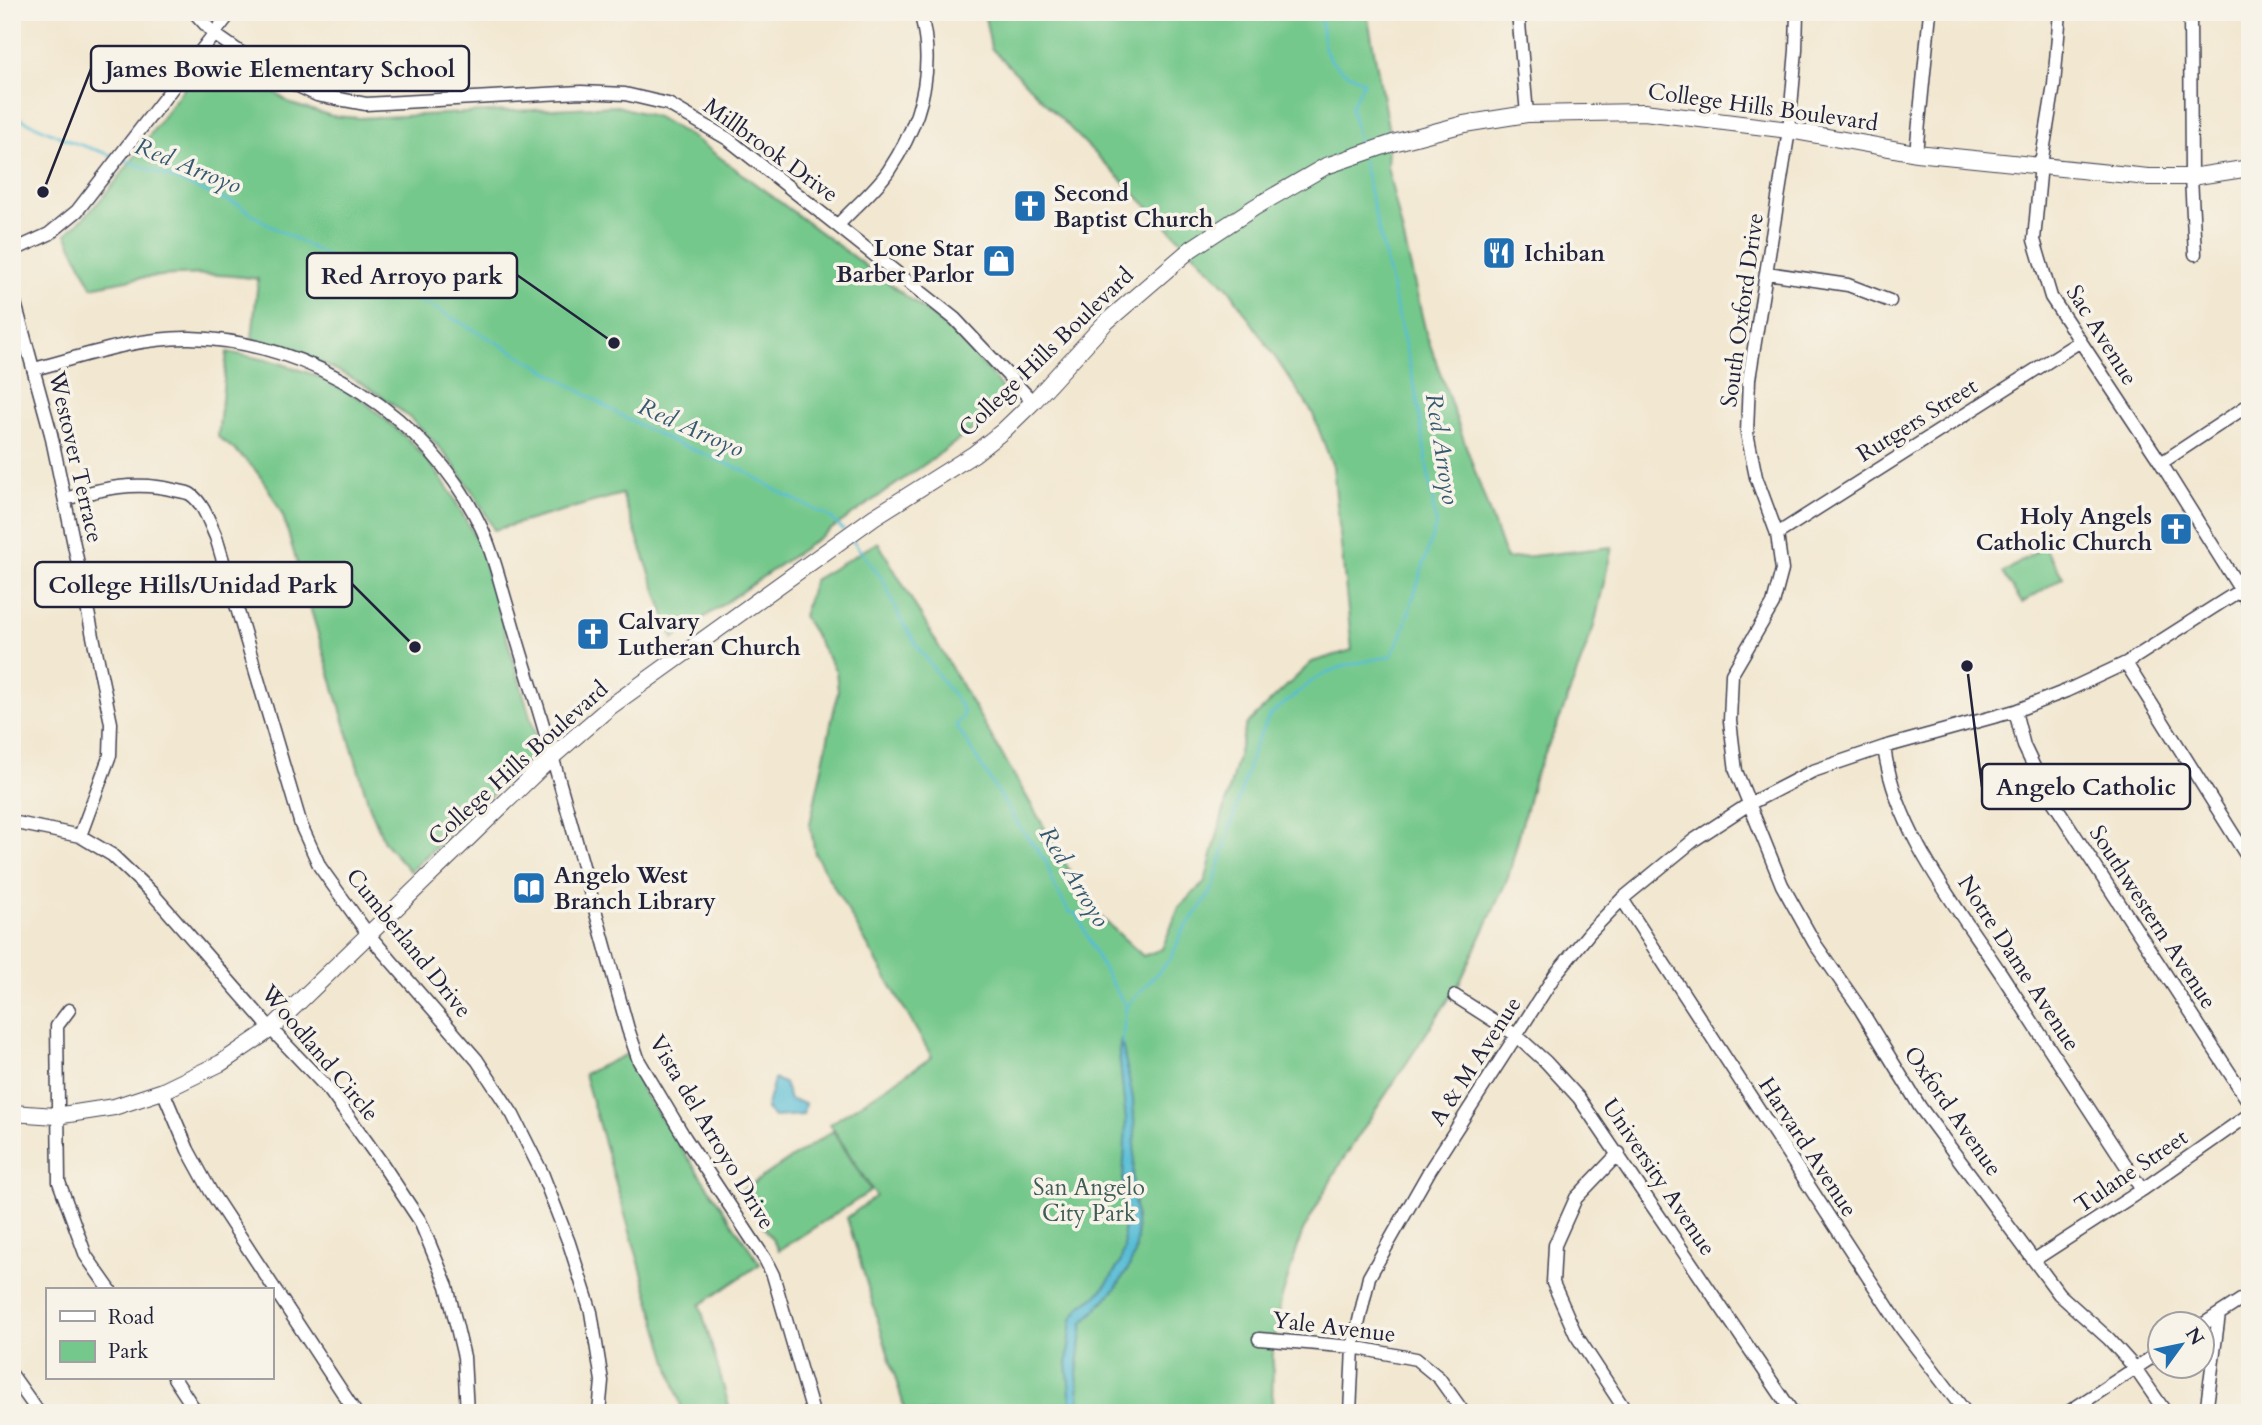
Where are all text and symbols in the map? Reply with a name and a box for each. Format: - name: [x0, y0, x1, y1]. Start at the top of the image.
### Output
- callout: James Bowie Elementary School: [91, 46, 469, 91]
- text: James Bowie Elementary School: [102, 53, 455, 86]
- street label: College Hills Boulevard: [1646, 75, 1881, 139]
- street label: Millbrook Drive: [697, 91, 845, 209]
- water label: Red Arroyo: [130, 130, 246, 202]
- place label: Second Baptist Church: [1054, 178, 1213, 235]
- church icon: Second Baptist Church: [1011, 187, 1049, 225]
- street label: South Oxford Drive: [1713, 211, 1771, 409]
- place label: Lone Star Barber Parlor: [836, 233, 975, 290]
- restaurant icon: Ichiban: [1480, 234, 1518, 272]
- place label: Ichiban: [1524, 238, 1605, 269]
- shop icon: Lone Star Barber Parlor: [980, 242, 1018, 280]
- callout: Red Arroyo park: [307, 253, 517, 298]
- text: Red Arroyo park: [321, 260, 503, 293]
- street label: College Hills Boulevard: [952, 260, 1141, 444]
- street label: Sac Avenue: [2059, 279, 2145, 391]
- street label: Westover Terrace: [41, 367, 111, 546]
- street label: Rutgers Street: [1851, 371, 1983, 469]
- water label: Red Arroyo: [633, 390, 749, 466]
- water label: Red Arroyo: [1417, 391, 1467, 507]
- place label: Holy Angels Catholic Church: [1976, 501, 2152, 558]
- church icon: Holy Angels Catholic Church: [2157, 510, 2195, 548]
- callout: College Hills/Unidad Park: [35, 562, 352, 607]
- text: College Hills/Unidad Park: [48, 569, 338, 602]
- place label: Calvary Lutheran Church: [618, 606, 801, 663]
- church icon: Calvary Lutheran Church: [574, 615, 612, 653]
- street label: College Hills Boulevard: [421, 673, 615, 852]
- callout: Angelo Catholic: [1982, 764, 2190, 809]
- text: Angelo Catholic: [1996, 771, 2176, 804]
- street label: Southwestern Avenue: [2082, 819, 2224, 1015]
- water label: Red Arroyo: [1031, 820, 1117, 934]
- place label: Angelo West Branch Library: [554, 860, 716, 917]
- street label: Cumberland Drive: [339, 862, 479, 1024]
- library icon: Angelo West Branch Library: [510, 869, 548, 907]
- street label: Notre Dame Avenue: [1951, 869, 2087, 1057]
- street label: Woodland Circle: [253, 978, 386, 1128]
- street label: A & M Avenue: [1422, 990, 1528, 1132]
- street label: Vista del Arroyo Drive: [642, 1029, 782, 1235]
- street label: Oxford Avenue: [1897, 1040, 2009, 1182]
- street label: Harvard Avenue: [1751, 1071, 1865, 1223]
- street label: University Avenue: [1595, 1092, 1723, 1262]
- street label: Tulane Street: [2068, 1122, 2194, 1220]
- park label: San Angelo City Park: [1033, 1172, 1145, 1229]
- legend: [46, 1288, 273, 1380]
- text: Road: [108, 1303, 154, 1332]
- street label: Yale Avenue: [1270, 1304, 1398, 1350]
- north arrow: [2146, 1310, 2216, 1380]
- text: N: [2179, 1322, 2210, 1351]
- text: Park: [108, 1337, 149, 1366]

